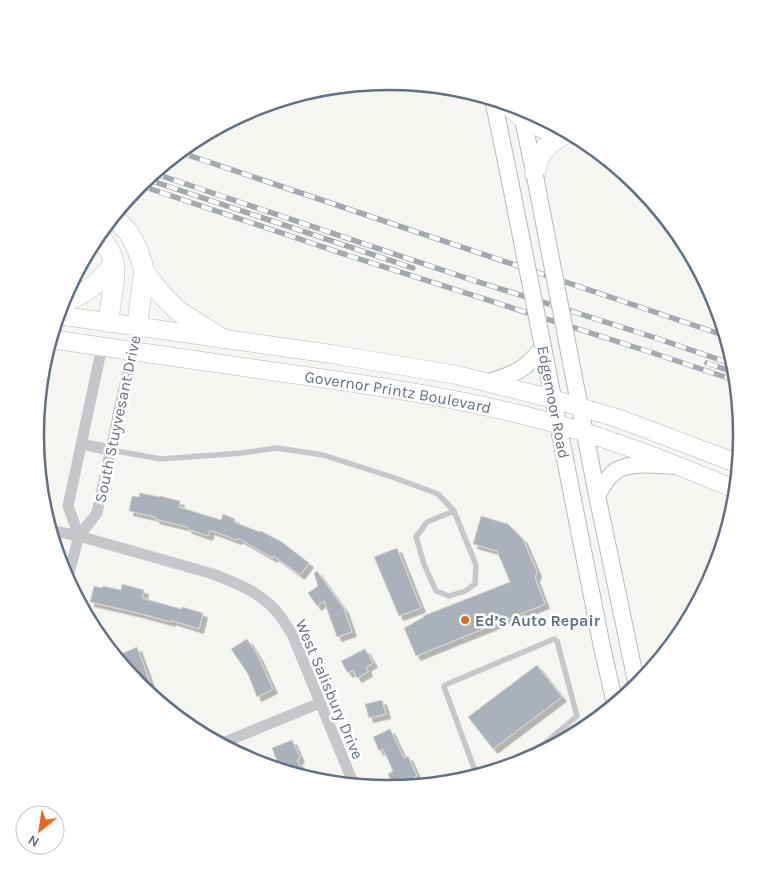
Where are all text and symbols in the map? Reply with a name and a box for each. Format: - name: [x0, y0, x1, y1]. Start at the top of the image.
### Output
- street label: South Stuyvesant Drive: [90, 334, 145, 505]
- street label: Edgemoor Road: [533, 344, 574, 460]
- street label: Governor Printz Boulevard: [303, 367, 493, 417]
- place label: Ed’s Auto Repair: [475, 611, 601, 630]
- marker: Ed’s Auto Repair: [459, 614, 471, 626]
- street label: West Salisbury Drive: [292, 616, 368, 762]
- north arrow: [15, 805, 65, 855]
- text: N: [25, 831, 42, 851]

